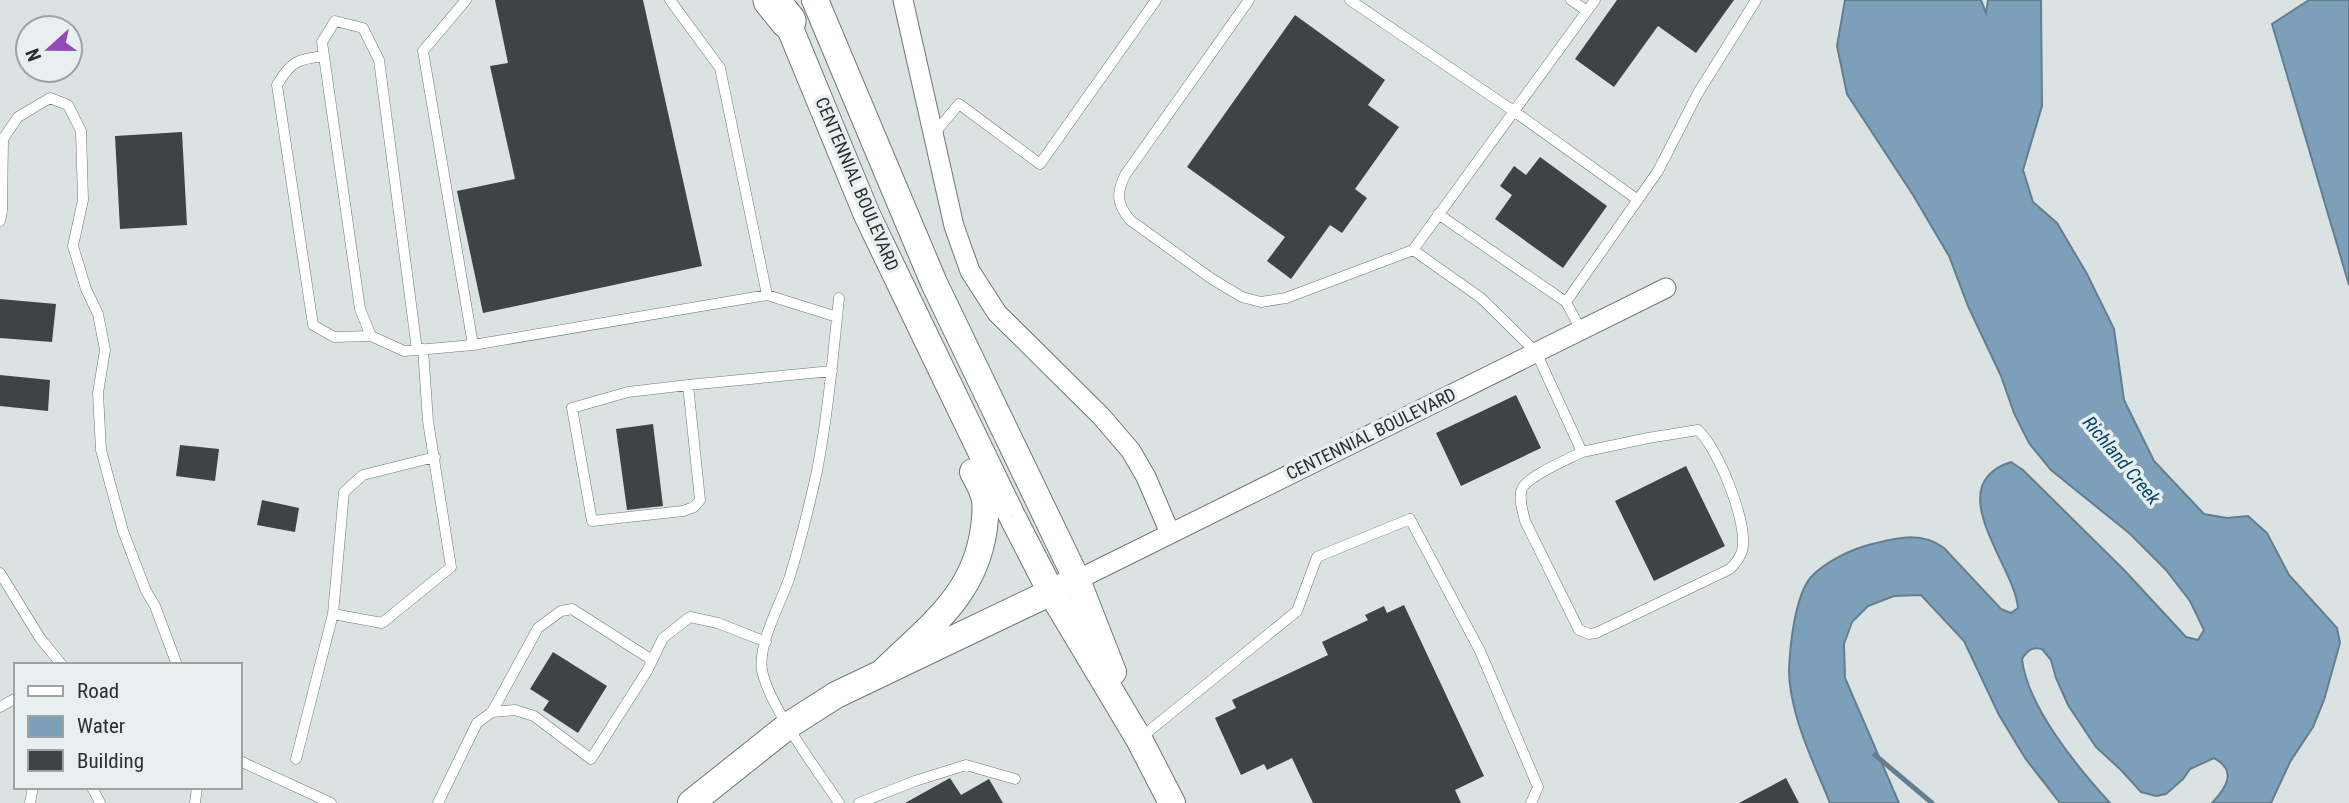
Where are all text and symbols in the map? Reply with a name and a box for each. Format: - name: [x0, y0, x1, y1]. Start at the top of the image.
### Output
- north arrow: [14, 14, 84, 84]
- text: N: [21, 45, 46, 64]
- street label: CENTENNIAL BOULEVARD: [811, 94, 904, 274]
- street label: CENTENNIAL BOULEVARD: [1282, 383, 1459, 484]
- water label: Richland Creek: [2078, 411, 2166, 510]
- legend: [14, 663, 242, 789]
- text: Road: [77, 679, 119, 703]
- text: Water: [77, 714, 125, 738]
- text: Building: [77, 749, 144, 773]

